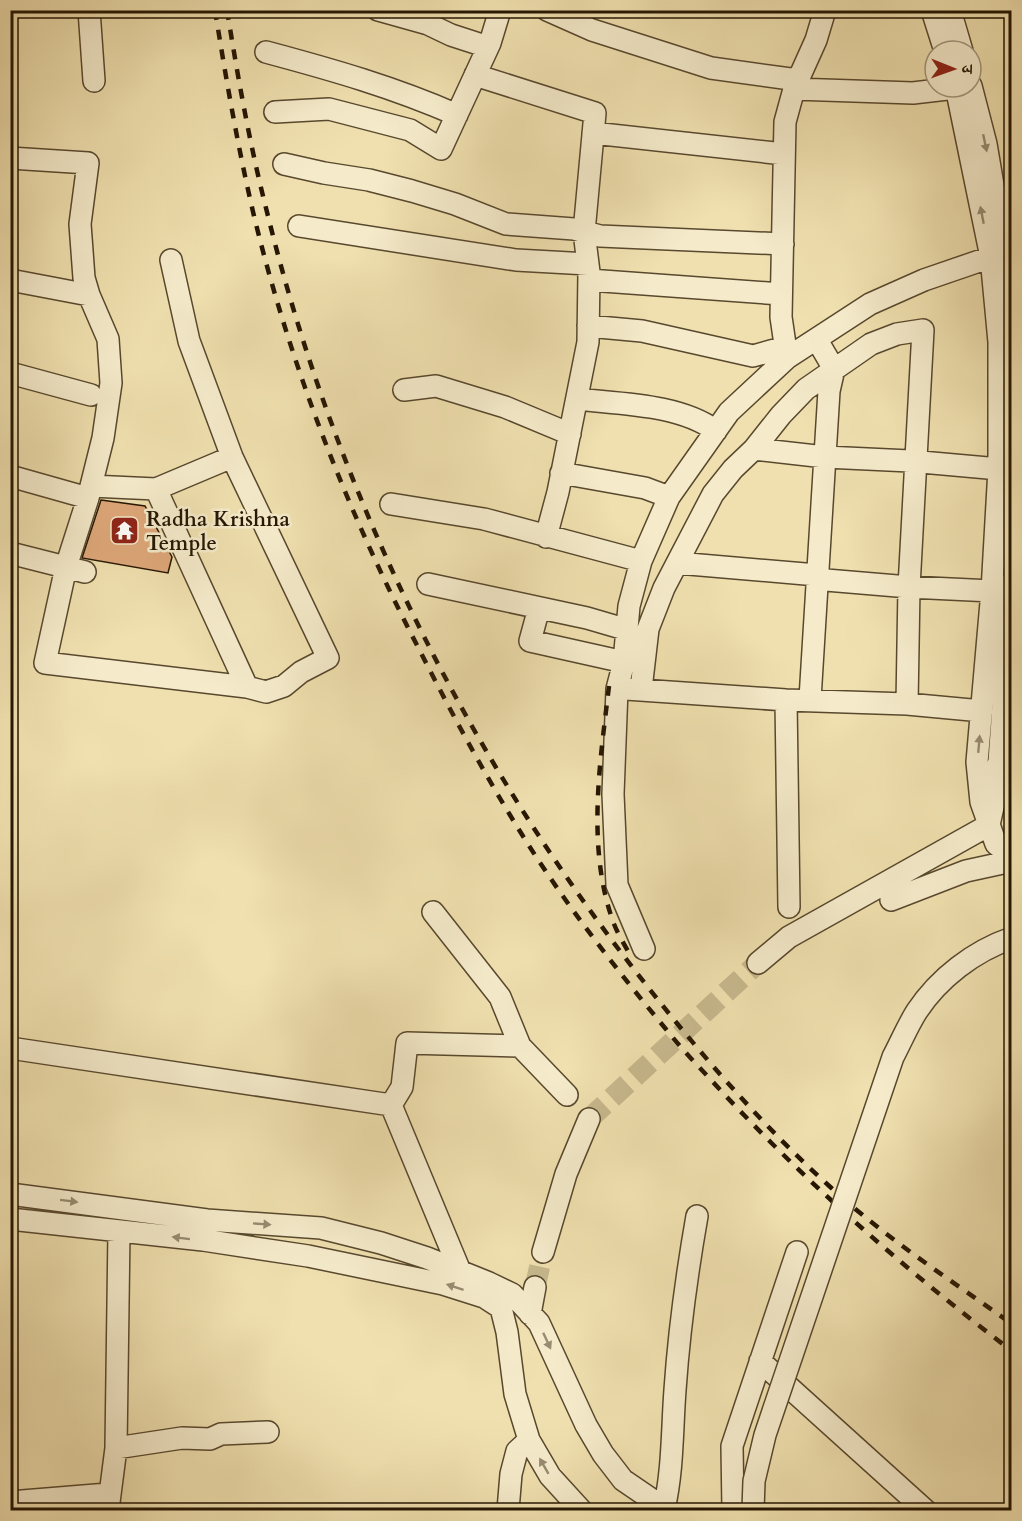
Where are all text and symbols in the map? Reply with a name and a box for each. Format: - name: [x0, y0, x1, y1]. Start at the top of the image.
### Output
- north arrow: [923, 39, 983, 99]
- text: उ: [956, 64, 978, 75]
- one-way arrow: [981, 134, 990, 153]
- one-way arrow: [977, 205, 986, 224]
- place label: Radha Krishna Temple: [146, 505, 290, 558]
- temple icon: Radha Krishna Temple: [109, 515, 141, 547]
- one-way arrow: [974, 734, 984, 753]
- one-way arrow: [59, 1196, 78, 1206]
- one-way arrow: [253, 1219, 272, 1229]
- one-way arrow: [171, 1233, 190, 1242]
- one-way arrow: [446, 1282, 464, 1292]
- one-way arrow: [543, 1333, 552, 1350]
- one-way arrow: [539, 1457, 549, 1474]

